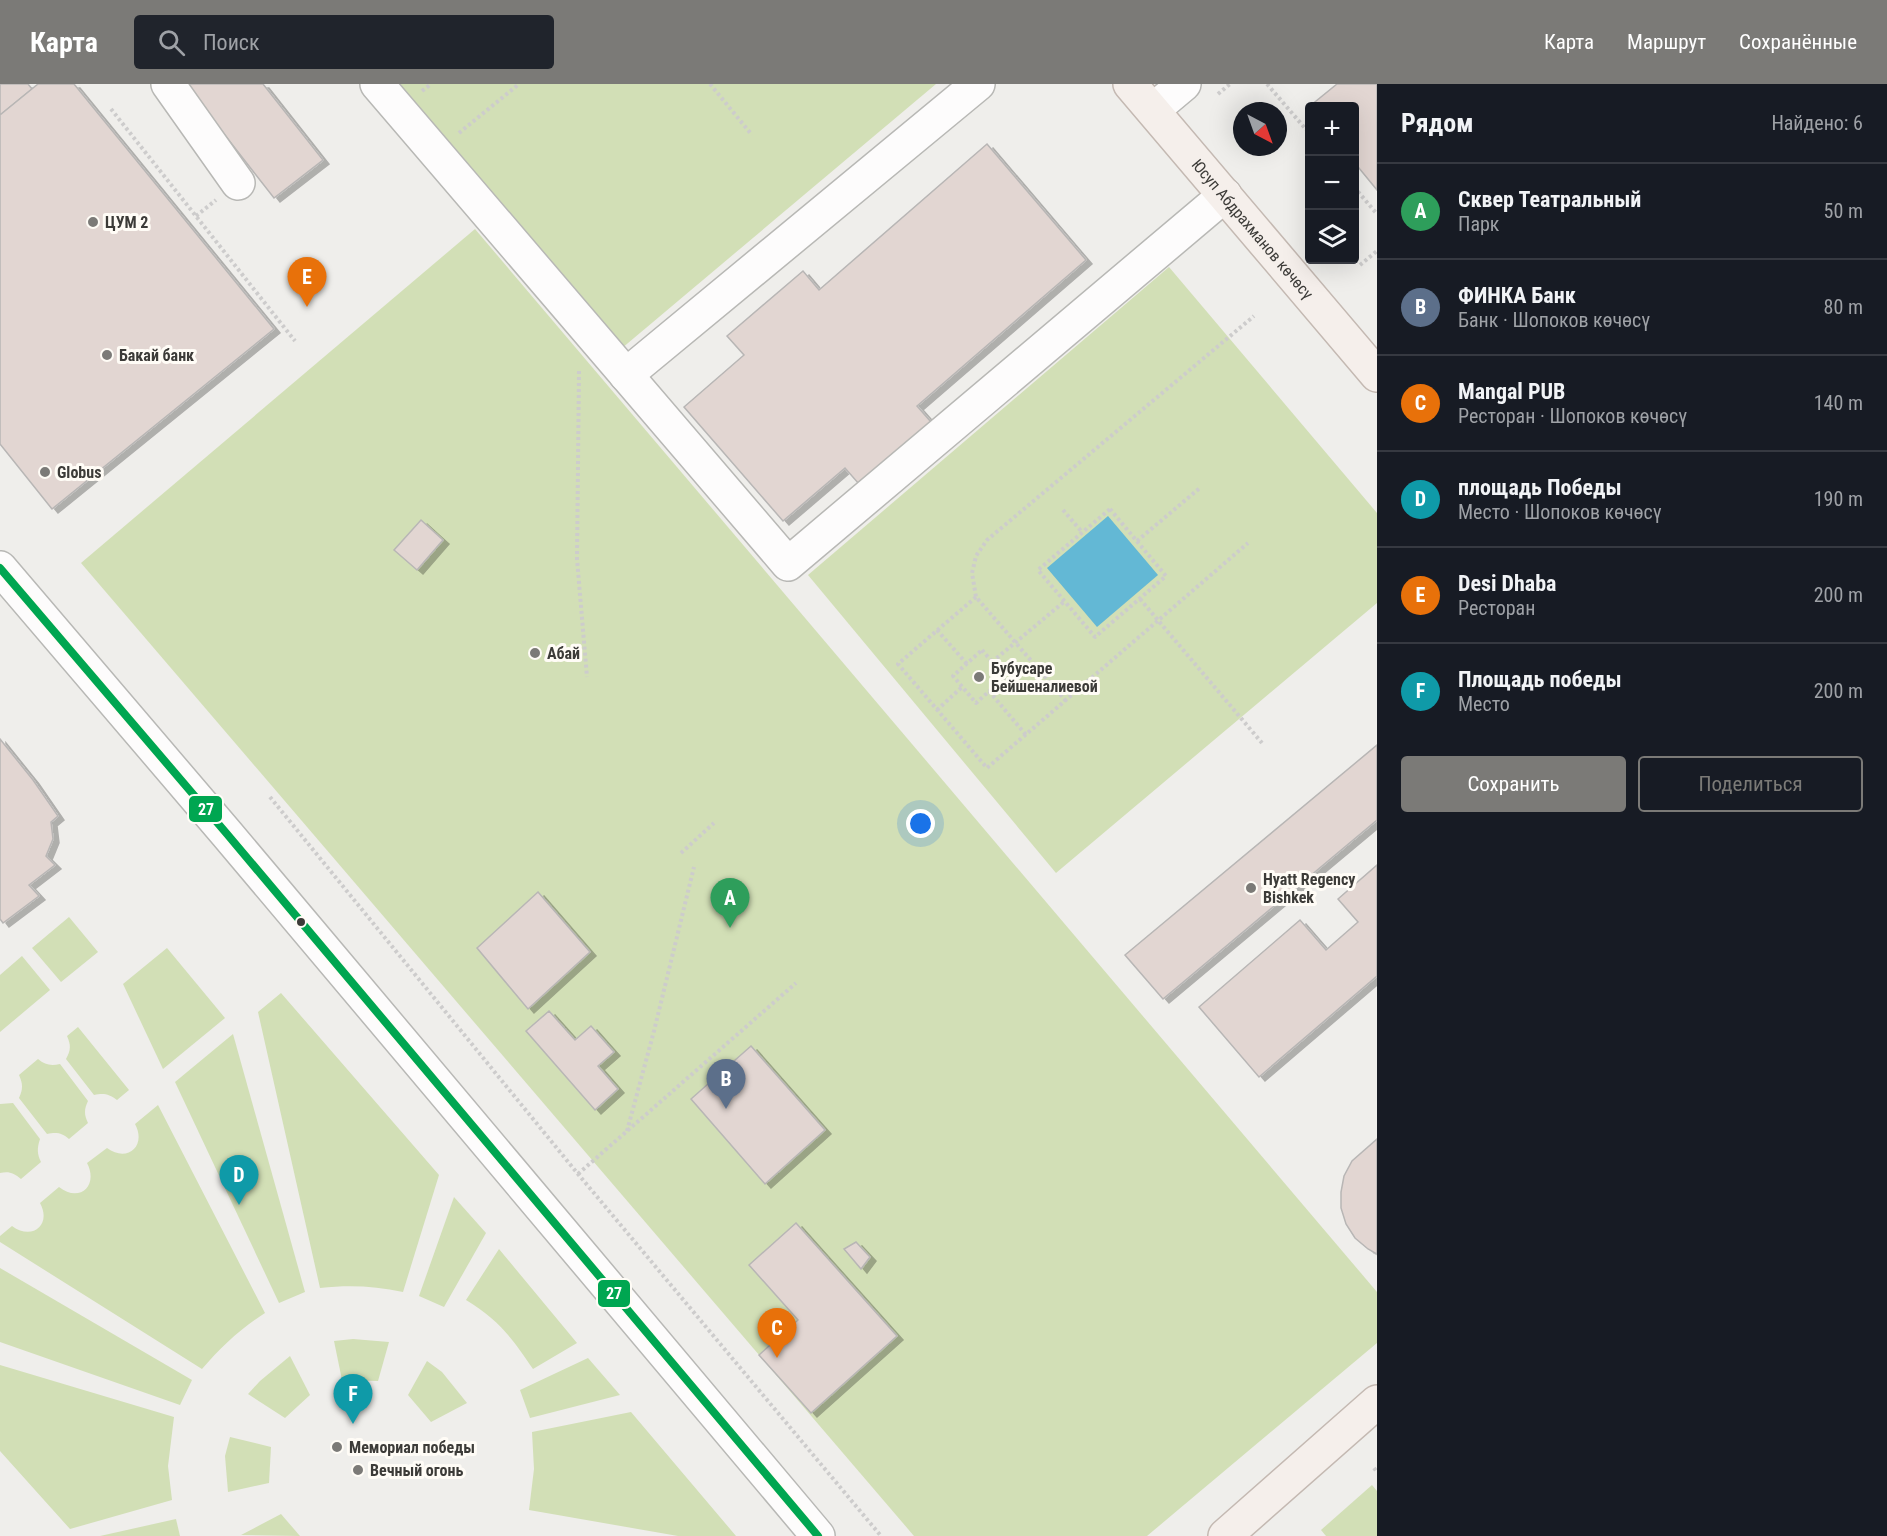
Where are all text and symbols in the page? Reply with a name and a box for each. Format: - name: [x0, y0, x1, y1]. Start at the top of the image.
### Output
- search box: [134, 15, 554, 69]
- text: Карта: [30, 26, 98, 59]
- icon: search: [155, 26, 188, 59]
- text: Поиск: [203, 30, 260, 55]
- text: Карта: [1544, 30, 1594, 54]
- text: Маршрут: [1627, 30, 1706, 54]
- text: Сохранённые: [1739, 30, 1857, 54]
- north arrow: [1233, 102, 1287, 156]
- map controls: [1305, 102, 1359, 264]
- button: +: [1305, 102, 1359, 156]
- text: Рядом: [1401, 108, 1473, 138]
- text: Найдено: 6: [1771, 111, 1863, 135]
- street label: Юсуп Абдрахманов көчөсү: [1188, 155, 1318, 303]
- button: −: [1305, 156, 1359, 210]
- text: Сквер Театральный: [1458, 187, 1641, 212]
- text: A: [1415, 199, 1426, 223]
- text: 50 m: [1824, 199, 1863, 223]
- button: layers: [1305, 210, 1359, 264]
- text: Парк: [1458, 212, 1499, 236]
- place label: ЦУМ 2: [105, 213, 148, 232]
- marker: ЦУМ 2: [86, 215, 100, 229]
- pin: E: [288, 258, 326, 307]
- text: ФИНКА Банк: [1458, 283, 1576, 308]
- text: B: [1415, 295, 1426, 319]
- text: 80 m: [1824, 295, 1863, 319]
- text: Банк · Шопоков көчөсү: [1458, 308, 1650, 332]
- place label: Бакай банк: [119, 346, 194, 365]
- marker: Бакай банк: [100, 348, 114, 362]
- text: Mangal PUB: [1458, 379, 1565, 404]
- text: C: [1415, 391, 1426, 415]
- text: 140 m: [1814, 391, 1863, 415]
- text: Ресторан · Шопоков көчөсү: [1458, 404, 1687, 428]
- place label: Globus: [57, 463, 101, 482]
- marker: Globus: [38, 465, 52, 479]
- text: площадь Победы: [1458, 475, 1622, 500]
- text: D: [1415, 487, 1426, 511]
- text: 190 m: [1814, 487, 1863, 511]
- text: Место · Шопоков көчөсү: [1458, 500, 1662, 524]
- text: Desi Dhaba: [1458, 571, 1556, 596]
- text: E: [1416, 583, 1425, 607]
- text: 200 m: [1814, 583, 1863, 607]
- text: Ресторан: [1458, 596, 1535, 620]
- place label: Абай: [547, 644, 580, 663]
- marker: Абай: [528, 646, 542, 660]
- place label: Бубусаре Бейшеналиевой: [991, 659, 1098, 696]
- text: Площадь победы: [1458, 667, 1622, 692]
- marker: Бубусаре Бейшеналиевой: [972, 670, 986, 684]
- text: F: [1416, 679, 1425, 703]
- text: 200 m: [1814, 679, 1863, 703]
- text: Место: [1458, 692, 1510, 716]
- button: Сохранить: [1401, 756, 1626, 812]
- button: Поделиться: [1638, 756, 1863, 812]
- line badge: 27: [188, 795, 223, 823]
- text: 27: [198, 800, 214, 819]
- your location: [906, 809, 935, 838]
- place label: Hyatt Regency Bishkek: [1263, 870, 1355, 907]
- pin: A: [710, 878, 750, 928]
- marker: Hyatt Regency Bishkek: [1244, 881, 1258, 895]
- unlabelled marker: [295, 916, 307, 928]
- pin: B: [706, 1060, 746, 1109]
- pin: D: [220, 1156, 258, 1205]
- line badge: 27: [597, 1279, 631, 1308]
- text: 27: [606, 1284, 622, 1303]
- pin: C: [758, 1308, 796, 1358]
- pin: F: [334, 1374, 372, 1424]
- place label: Мемориал победы: [349, 1438, 475, 1457]
- marker: Мемориал победы: [330, 1440, 344, 1454]
- place label: Вечный огонь: [370, 1461, 464, 1480]
- marker: Вечный огонь: [351, 1463, 365, 1477]

